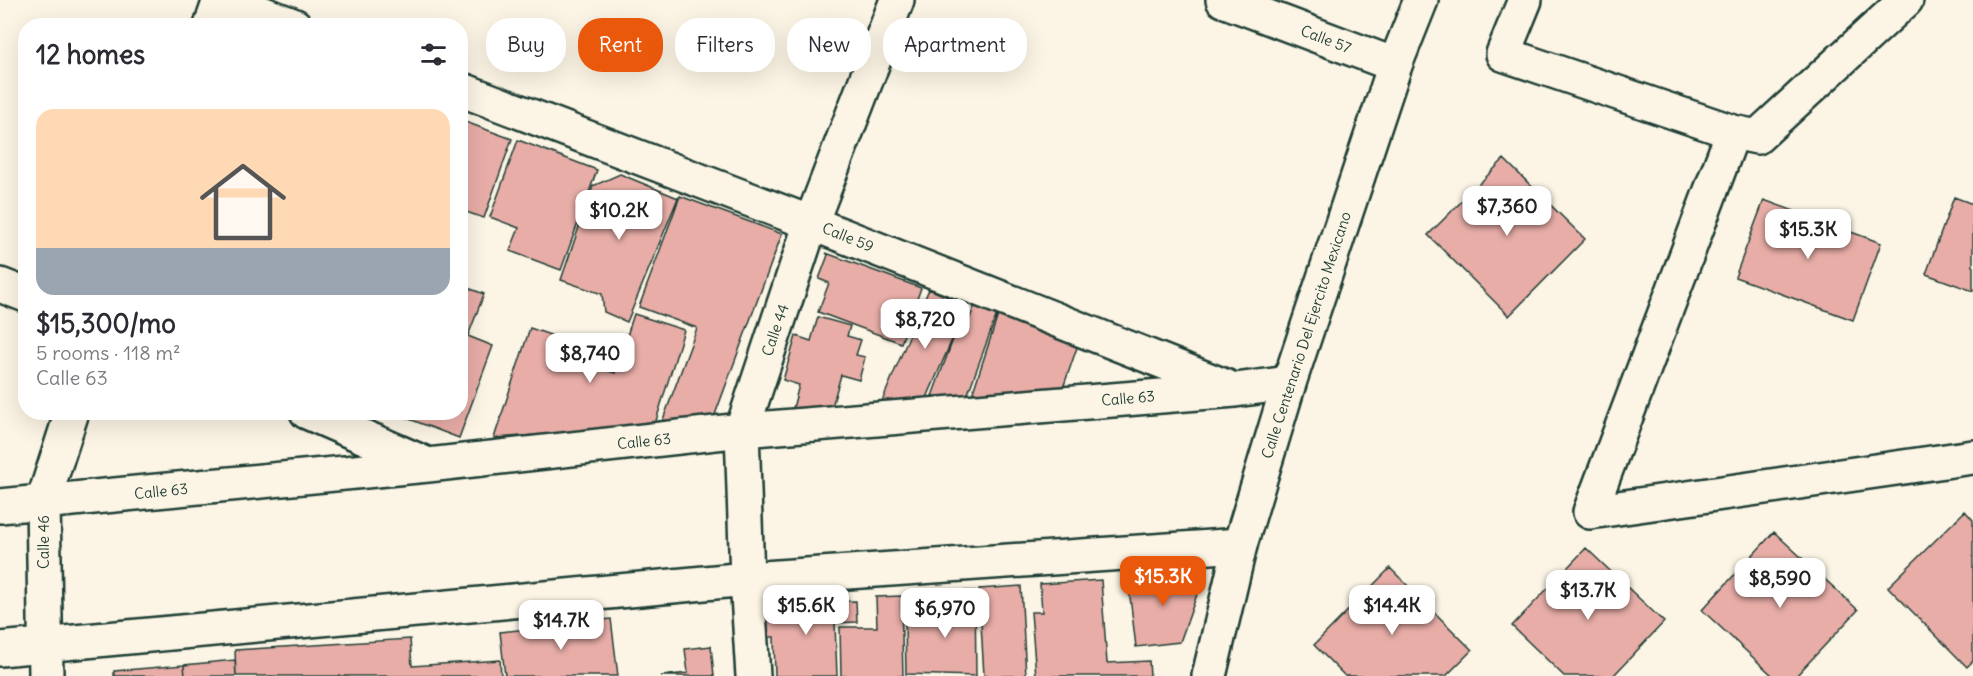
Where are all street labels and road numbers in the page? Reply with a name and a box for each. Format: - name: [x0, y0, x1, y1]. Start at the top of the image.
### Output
- street label: Calle 57: [1298, 21, 1354, 57]
- street label: Calle Centenario Del Ejercito Mexicano: [1257, 209, 1355, 461]
- street label: Calle 59: [819, 218, 877, 256]
- street label: Calle 44: [757, 301, 793, 359]
- street label: Calle 63: [1100, 386, 1156, 410]
- street label: Calle 63: [616, 429, 672, 453]
- street label: Calle 63: [133, 479, 189, 503]
- street label: Calle 46: [34, 515, 53, 569]

